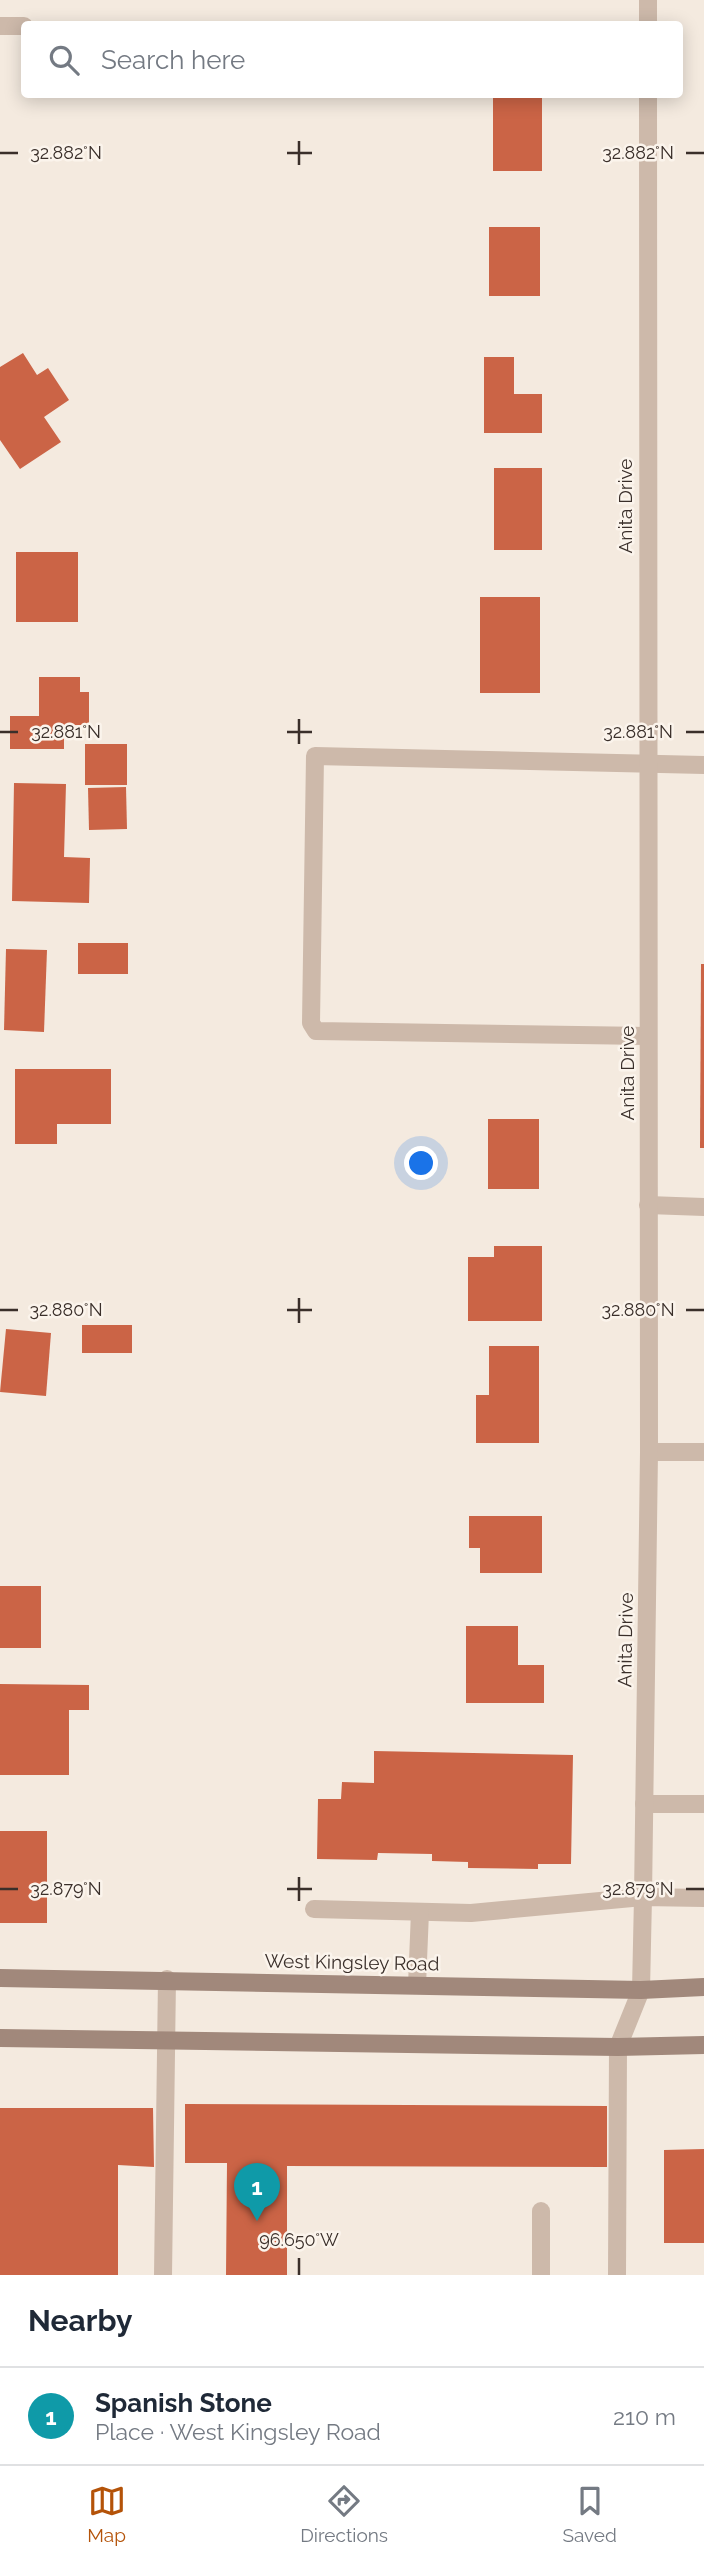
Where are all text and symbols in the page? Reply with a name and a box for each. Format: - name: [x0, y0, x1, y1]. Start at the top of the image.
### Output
- search box: [21, 21, 683, 98]
- icon: search: [45, 41, 83, 79]
- text: Search here: [101, 45, 245, 75]
- text: 32.882°N: [30, 142, 102, 163]
- text: 32.882°N: [602, 142, 674, 163]
- street label: Anita Drive: [614, 459, 636, 553]
- text: 32.881°N: [31, 721, 101, 742]
- text: 32.881°N: [603, 721, 673, 742]
- street label: Anita Drive: [616, 1026, 638, 1120]
- your location: [404, 1146, 438, 1180]
- text: 32.880°N: [29, 1299, 103, 1320]
- text: 32.880°N: [601, 1299, 675, 1320]
- street label: Anita Drive: [613, 1592, 637, 1688]
- text: 32.879°N: [30, 1878, 102, 1899]
- text: 32.879°N: [602, 1878, 674, 1899]
- street label: West Kingsley Road: [264, 1949, 440, 1975]
- pin: 1: [234, 2163, 280, 2221]
- text: 96.650°W: [259, 2229, 339, 2250]
- text: Nearby: [28, 2303, 132, 2338]
- text: Spanish Stone: [95, 2388, 272, 2418]
- text: 1: [45, 2403, 57, 2430]
- text: 210 m: [613, 2403, 676, 2430]
- text: Place · West Kingsley Road: [95, 2418, 381, 2445]
- tab: Map: [87, 2482, 126, 2546]
- tab: Directions: [300, 2482, 388, 2546]
- tab: Saved: [562, 2482, 617, 2546]

